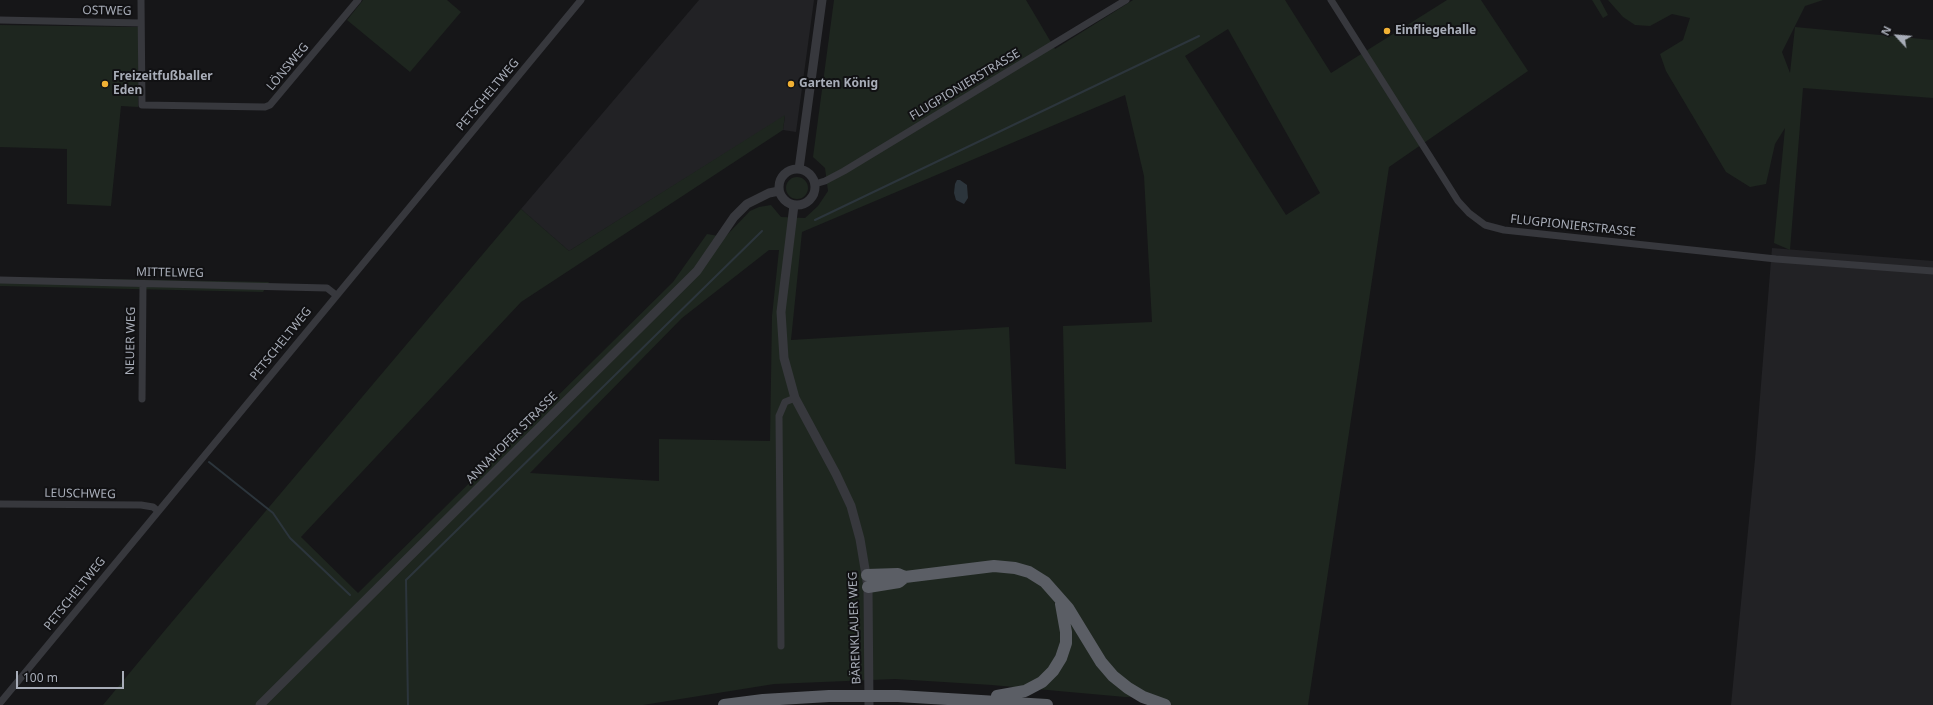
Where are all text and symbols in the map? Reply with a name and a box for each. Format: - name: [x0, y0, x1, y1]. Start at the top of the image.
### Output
- street label: OSTWEG: [82, 3, 132, 19]
- north arrow: [1877, 16, 1917, 56]
- text: N: [1877, 23, 1894, 38]
- place label: Einfliegehalle: [1395, 24, 1476, 38]
- marker: Einfliegehalle: [1382, 26, 1392, 36]
- street label: LÖNSWEG: [264, 40, 312, 94]
- street label: FLUGPIONIERSTRASSE: [907, 46, 1023, 124]
- street label: PETSCHELTWEG: [454, 56, 522, 134]
- place label: Freizeitfußballer Eden: [113, 70, 213, 98]
- place label: Garten König: [799, 77, 878, 91]
- marker: Freizeitfußballer Eden: [100, 79, 110, 89]
- marker: Garten König: [786, 79, 796, 89]
- street label: FLUGPIONIERSTRASSE: [1510, 212, 1636, 240]
- street label: MITTELWEG: [136, 265, 204, 281]
- street label: PETSCHELTWEG: [247, 305, 315, 383]
- street label: NEUER WEG: [123, 307, 139, 375]
- street label: ANNAHOFER STRASSE: [463, 389, 561, 487]
- street label: LEUSCHWEG: [44, 486, 116, 502]
- street label: PETSCHELTWEG: [41, 555, 109, 633]
- street label: BÄRENKLAUER WEG: [846, 571, 864, 685]
- scale bar: [18, 663, 126, 689]
- text: 100 m: [23, 669, 58, 686]

